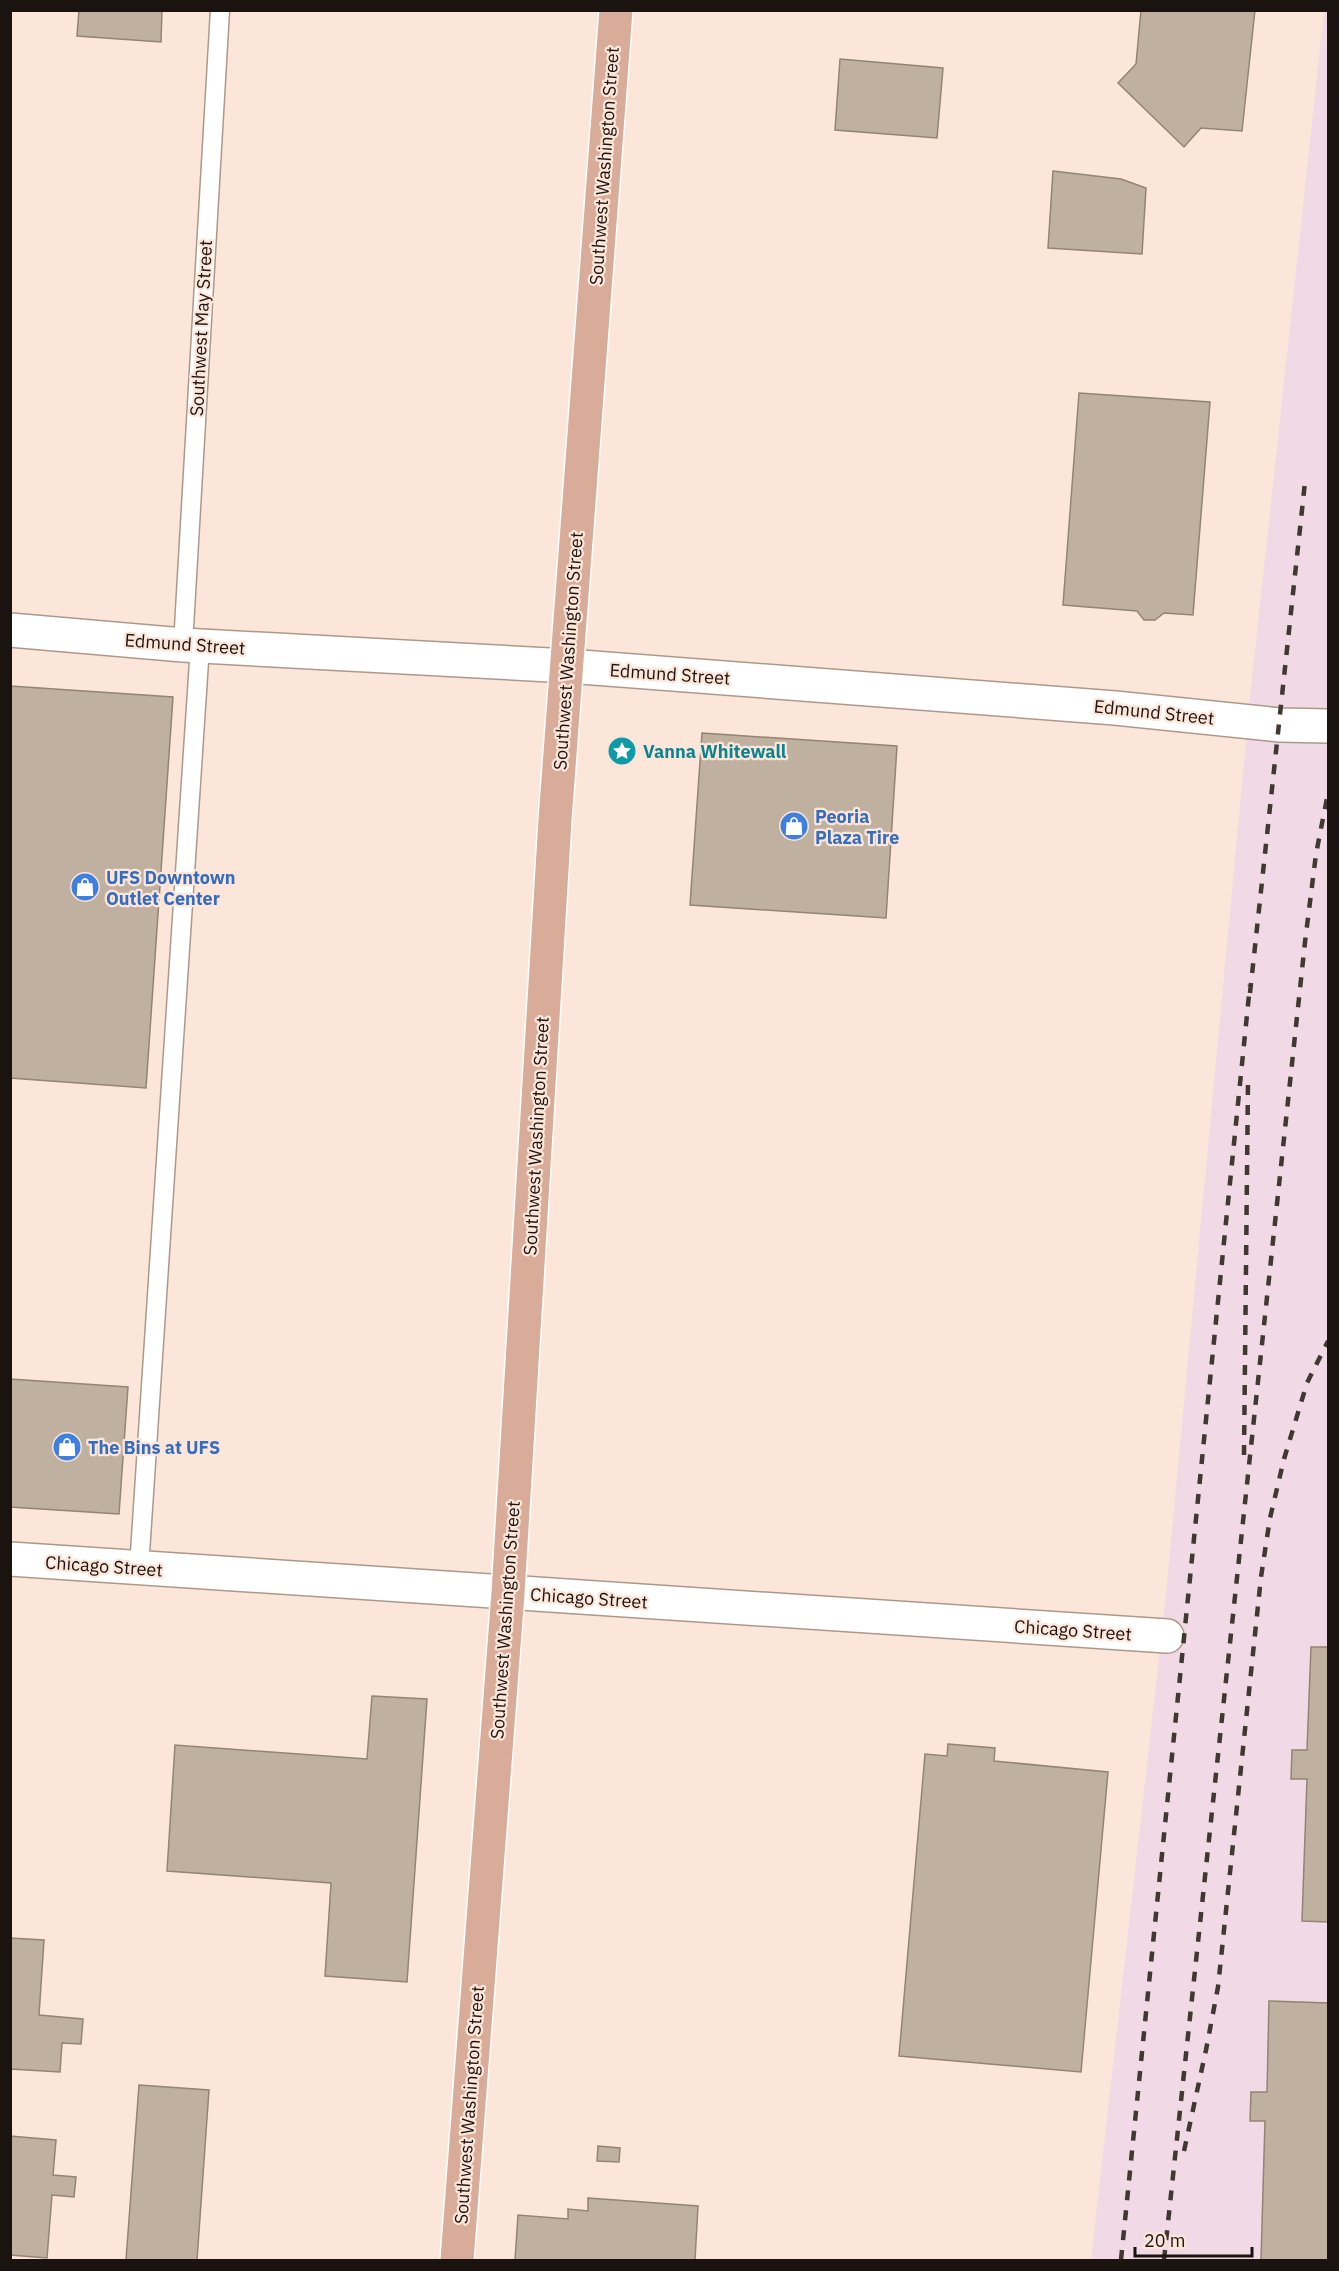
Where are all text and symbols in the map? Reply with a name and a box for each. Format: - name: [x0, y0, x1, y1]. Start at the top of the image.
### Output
- street label: Southwest Washington Street: [584, 46, 624, 286]
- street label: Southwest May Street: [185, 239, 217, 417]
- street label: Southwest Washington Street: [548, 531, 588, 771]
- street label: Edmund Street: [124, 628, 246, 660]
- street label: Edmund Street: [609, 658, 731, 690]
- street label: Edmund Street: [1093, 694, 1215, 730]
- place icon: Vanna Whitewall: [606, 735, 638, 767]
- place label: Vanna Whitewall: [643, 740, 787, 763]
- place label: Peoria Plaza Tire: [815, 805, 899, 849]
- shop icon: Peoria Plaza Tire: [778, 810, 810, 842]
- place label: UFS Downtown Outlet Center: [106, 866, 236, 910]
- shop icon: UFS Downtown Outlet Center: [69, 871, 101, 903]
- street label: Southwest Washington Street: [518, 1016, 554, 1256]
- shop icon: The Bins at UFS: [51, 1431, 83, 1463]
- place label: The Bins at UFS: [88, 1436, 220, 1459]
- street label: Southwest Washington Street: [485, 1500, 525, 1740]
- street label: Chicago Street: [45, 1550, 163, 1582]
- street label: Chicago Street: [530, 1582, 648, 1614]
- street label: Chicago Street: [1014, 1614, 1132, 1646]
- street label: Southwest Washington Street: [449, 1985, 489, 2225]
- scale bar: [1135, 2220, 1252, 2258]
- text: 20 m: [1144, 2229, 1186, 2252]

